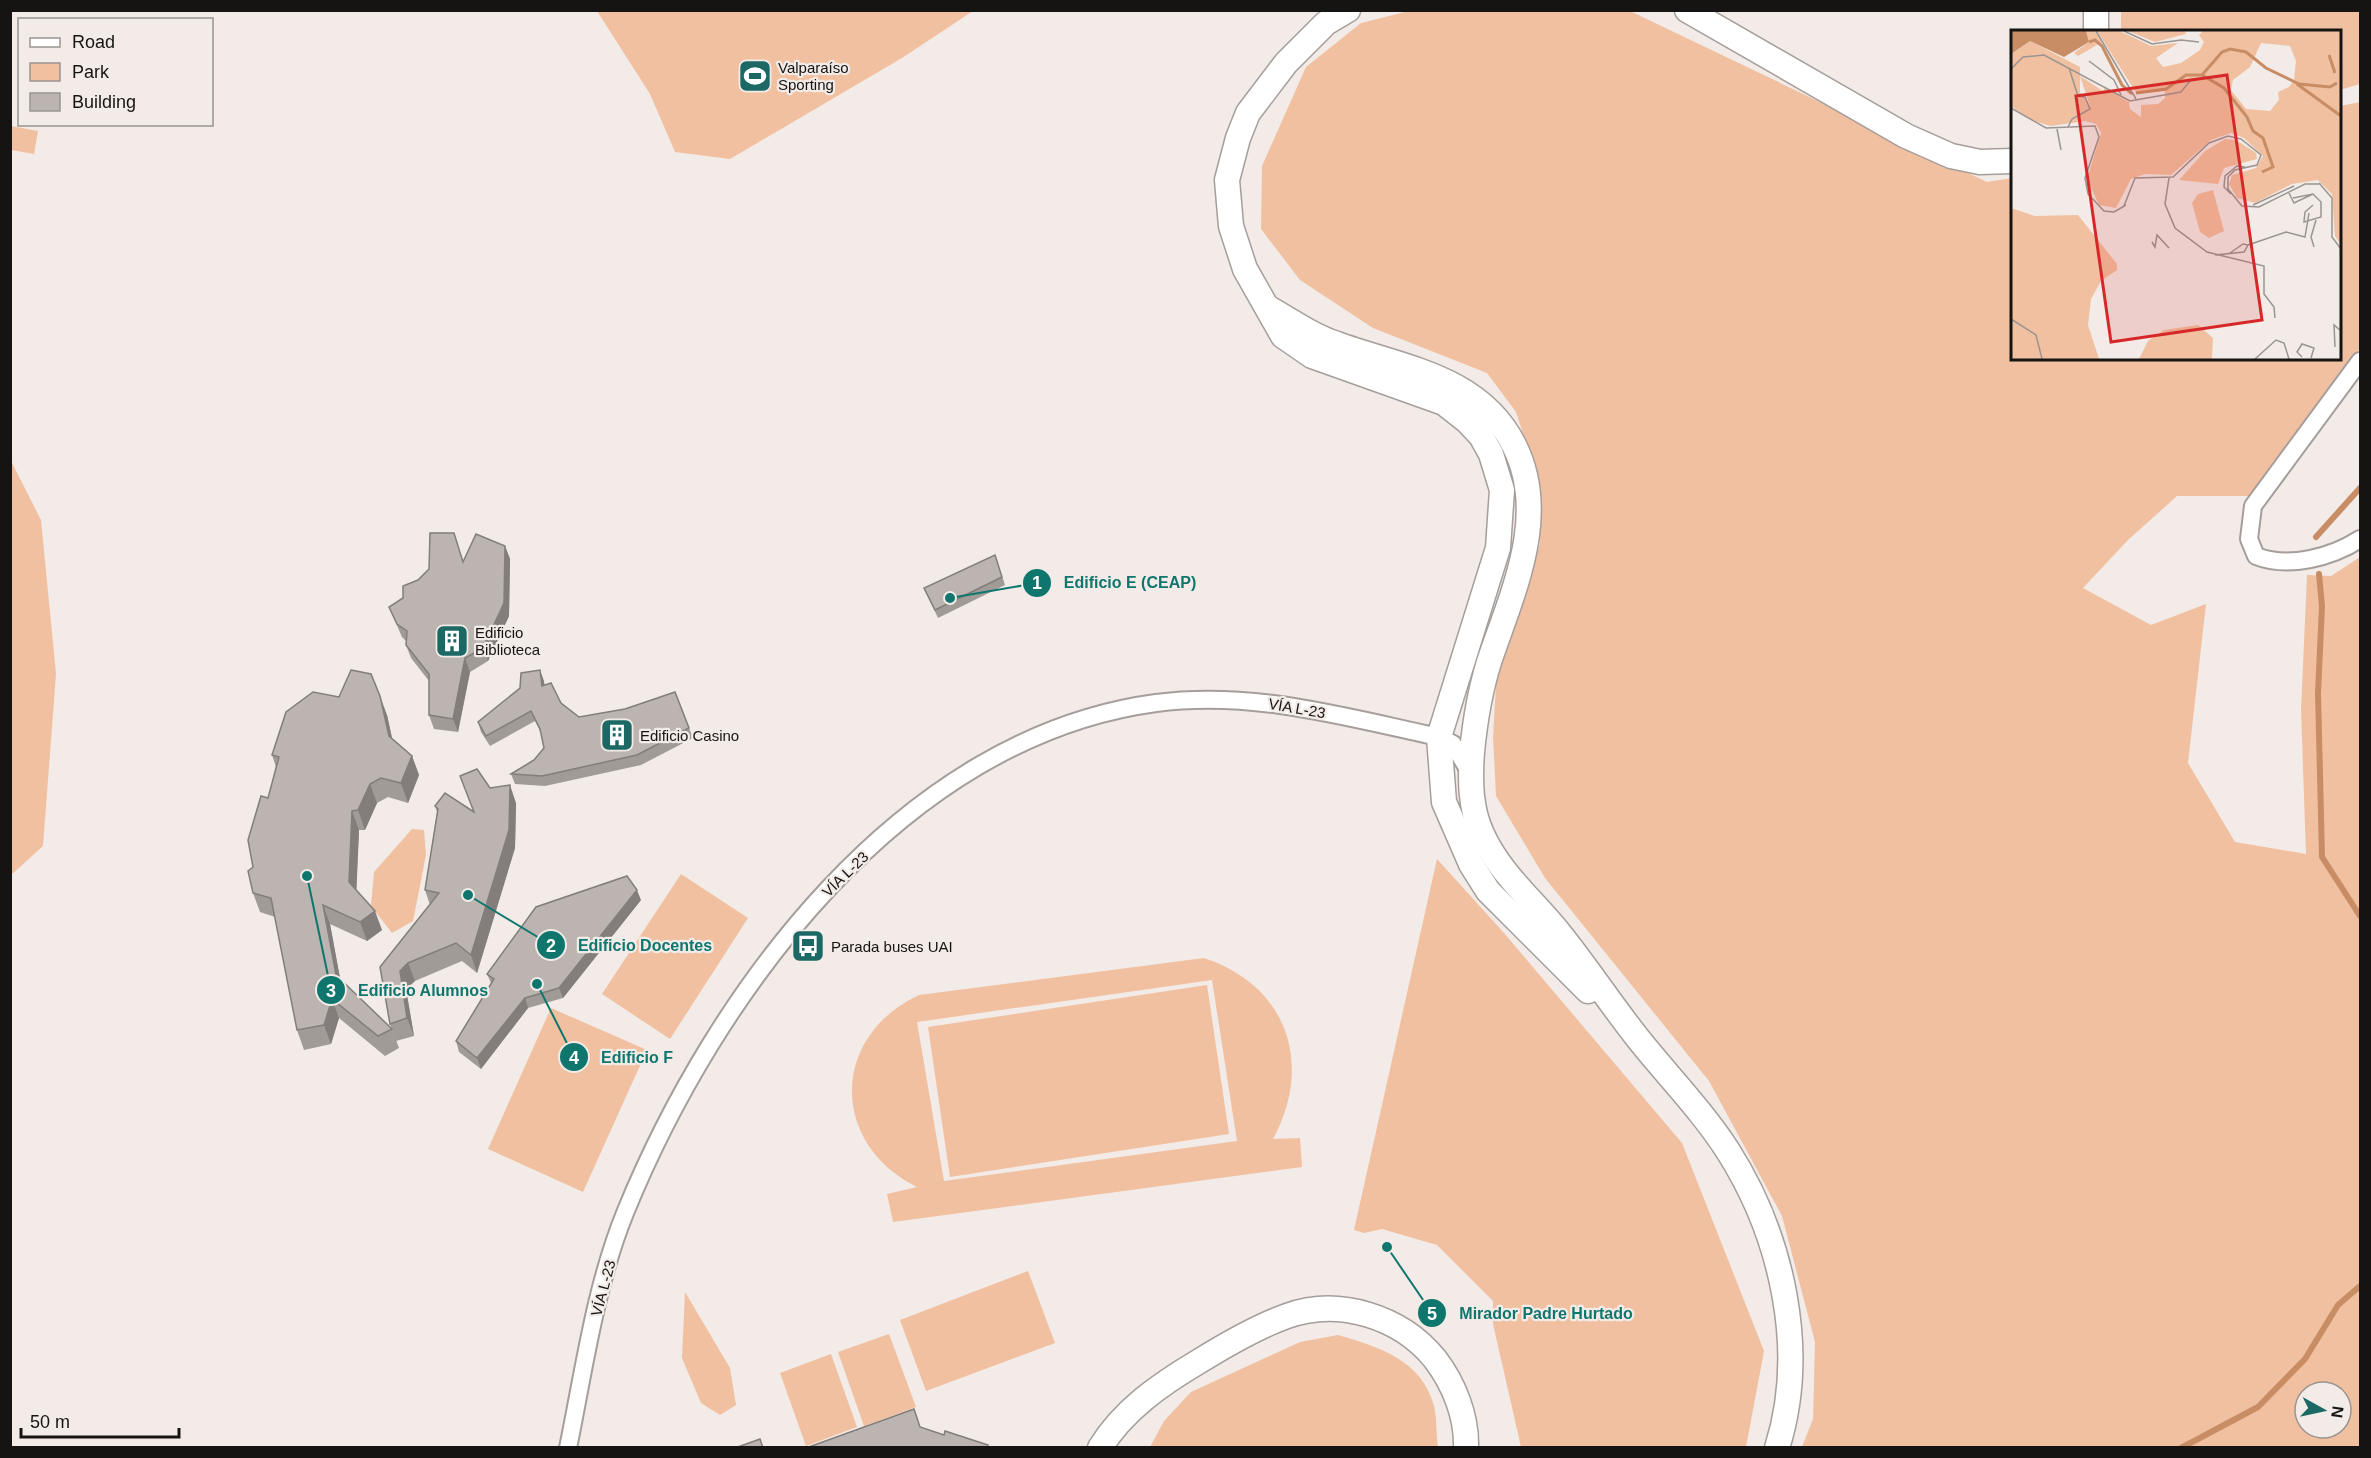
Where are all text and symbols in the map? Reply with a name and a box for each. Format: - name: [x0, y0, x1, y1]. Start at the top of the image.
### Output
- legend: [18, 18, 213, 126]
- inset map: [2011, 30, 2341, 360]
- text: Road: [72, 32, 115, 52]
- sports icon: Valparaíso Sporting: [737, 58, 773, 94]
- place label: Valparaíso Sporting: [778, 59, 849, 93]
- text: Park: [72, 62, 110, 82]
- text: Building: [72, 92, 136, 112]
- callout: Edificio E (CEAP): [1022, 566, 1208, 600]
- text: 1: [1032, 573, 1042, 593]
- text: Edificio E (CEAP): [1064, 574, 1196, 591]
- building icon: Edificio Biblioteca: [434, 623, 470, 659]
- place label: Edificio Biblioteca: [475, 624, 541, 658]
- street label: VÍA L-23: [1267, 695, 1327, 721]
- building icon: Edificio Casino: [599, 717, 635, 753]
- place label: Edificio Casino: [640, 727, 739, 744]
- street label: VÍA L-23: [818, 848, 872, 900]
- callout: Edificio Docentes: [536, 928, 724, 962]
- bus stop icon: Parada buses UAI: [790, 928, 826, 964]
- text: 2: [546, 936, 556, 956]
- text: Edificio Docentes: [578, 937, 712, 954]
- place label: Parada buses UAI: [831, 938, 953, 955]
- callout: Edificio Alumnos: [316, 973, 500, 1007]
- text: 3: [326, 981, 336, 1001]
- text: Edificio Alumnos: [358, 982, 488, 999]
- callout: Edificio F: [559, 1040, 685, 1074]
- text: 4: [569, 1048, 579, 1068]
- text: Edificio F: [601, 1049, 673, 1066]
- street label: VÍA L-23: [587, 1258, 619, 1318]
- callout: Mirador Padre Hurtado: [1417, 1296, 1645, 1330]
- text: 5: [1427, 1304, 1437, 1324]
- text: Mirador Padre Hurtado: [1459, 1305, 1633, 1322]
- north arrow: [2293, 1380, 2353, 1440]
- scale bar: [21, 1401, 178, 1439]
- text: N: [2328, 1405, 2347, 1419]
- text: 50 m: [30, 1412, 70, 1432]

